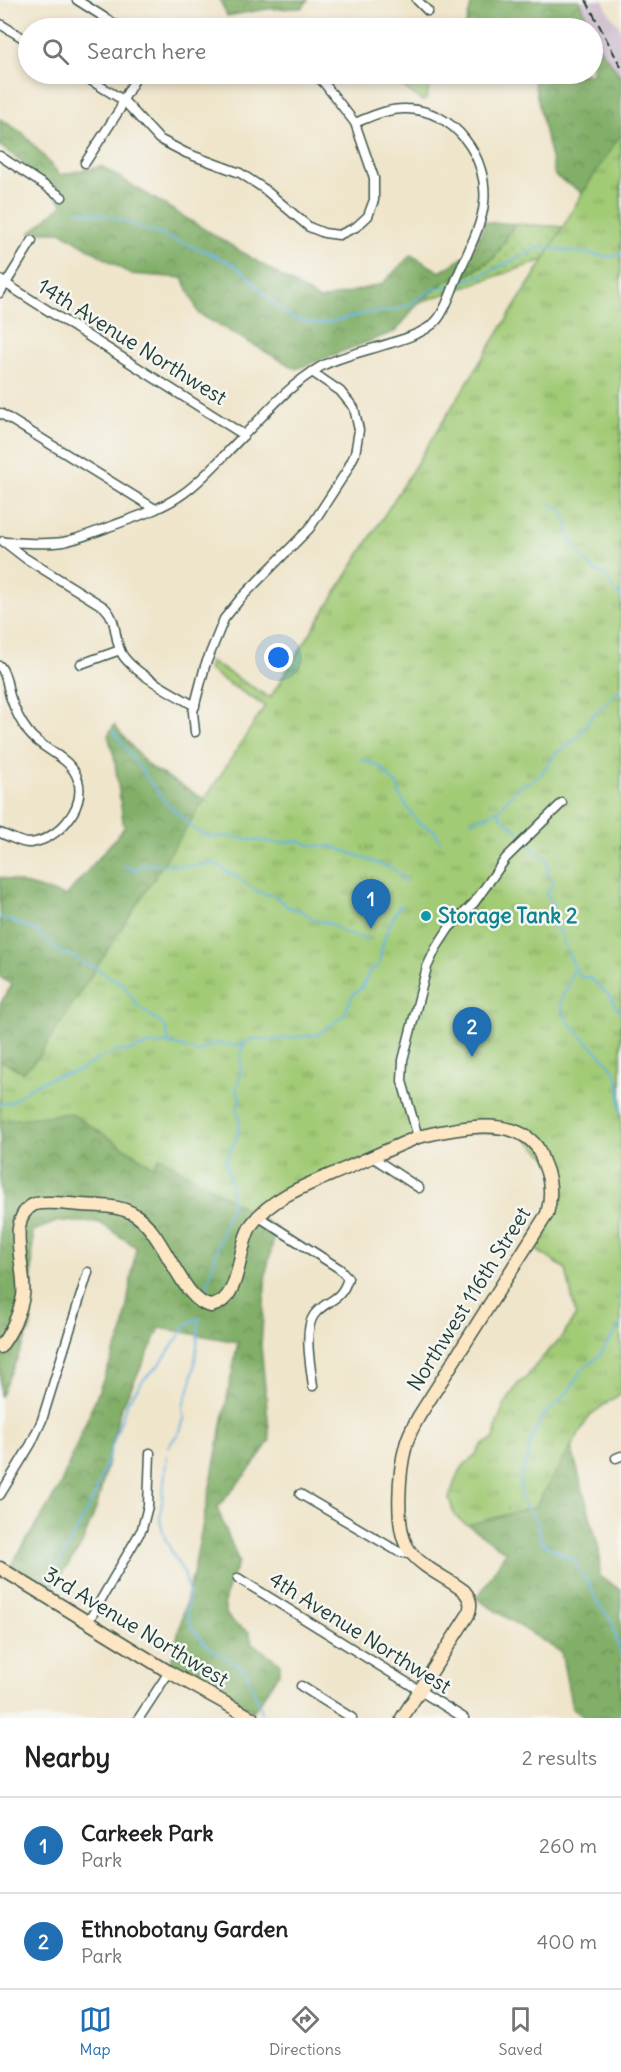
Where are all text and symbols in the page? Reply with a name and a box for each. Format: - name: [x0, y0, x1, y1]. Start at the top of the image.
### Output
- search box: [18, 18, 603, 84]
- icon: search: [39, 35, 72, 68]
- text: Search here: [87, 37, 206, 65]
- street label: 14th Avenue Northwest: [33, 272, 232, 411]
- your location: [264, 643, 293, 672]
- pin: 1: [352, 880, 391, 929]
- place label: Storage Tank 2: [438, 902, 578, 929]
- marker: Storage Tank 2: [419, 909, 433, 923]
- pin: 2: [452, 1008, 492, 1057]
- street label: Northwest 116th Street: [401, 1202, 536, 1396]
- street label: 3rd Avenue Northwest: [39, 1561, 234, 1693]
- street label: 4th Avenue Northwest: [264, 1566, 456, 1700]
- text: Nearby: [24, 1741, 110, 1774]
- text: 2 results: [522, 1745, 597, 1770]
- text: Carkeek Park: [81, 1819, 214, 1847]
- text: 1: [40, 1833, 47, 1858]
- text: 260 m: [539, 1833, 597, 1858]
- text: Park: [81, 1847, 122, 1872]
- text: Ethnobotany Garden: [81, 1915, 288, 1943]
- text: 2: [38, 1929, 49, 1954]
- text: 400 m: [537, 1929, 597, 1954]
- text: Park: [81, 1943, 122, 1968]
- tab: Map: [79, 2003, 112, 2059]
- tab: Directions: [269, 2003, 341, 2059]
- tab: Saved: [499, 2003, 542, 2059]

